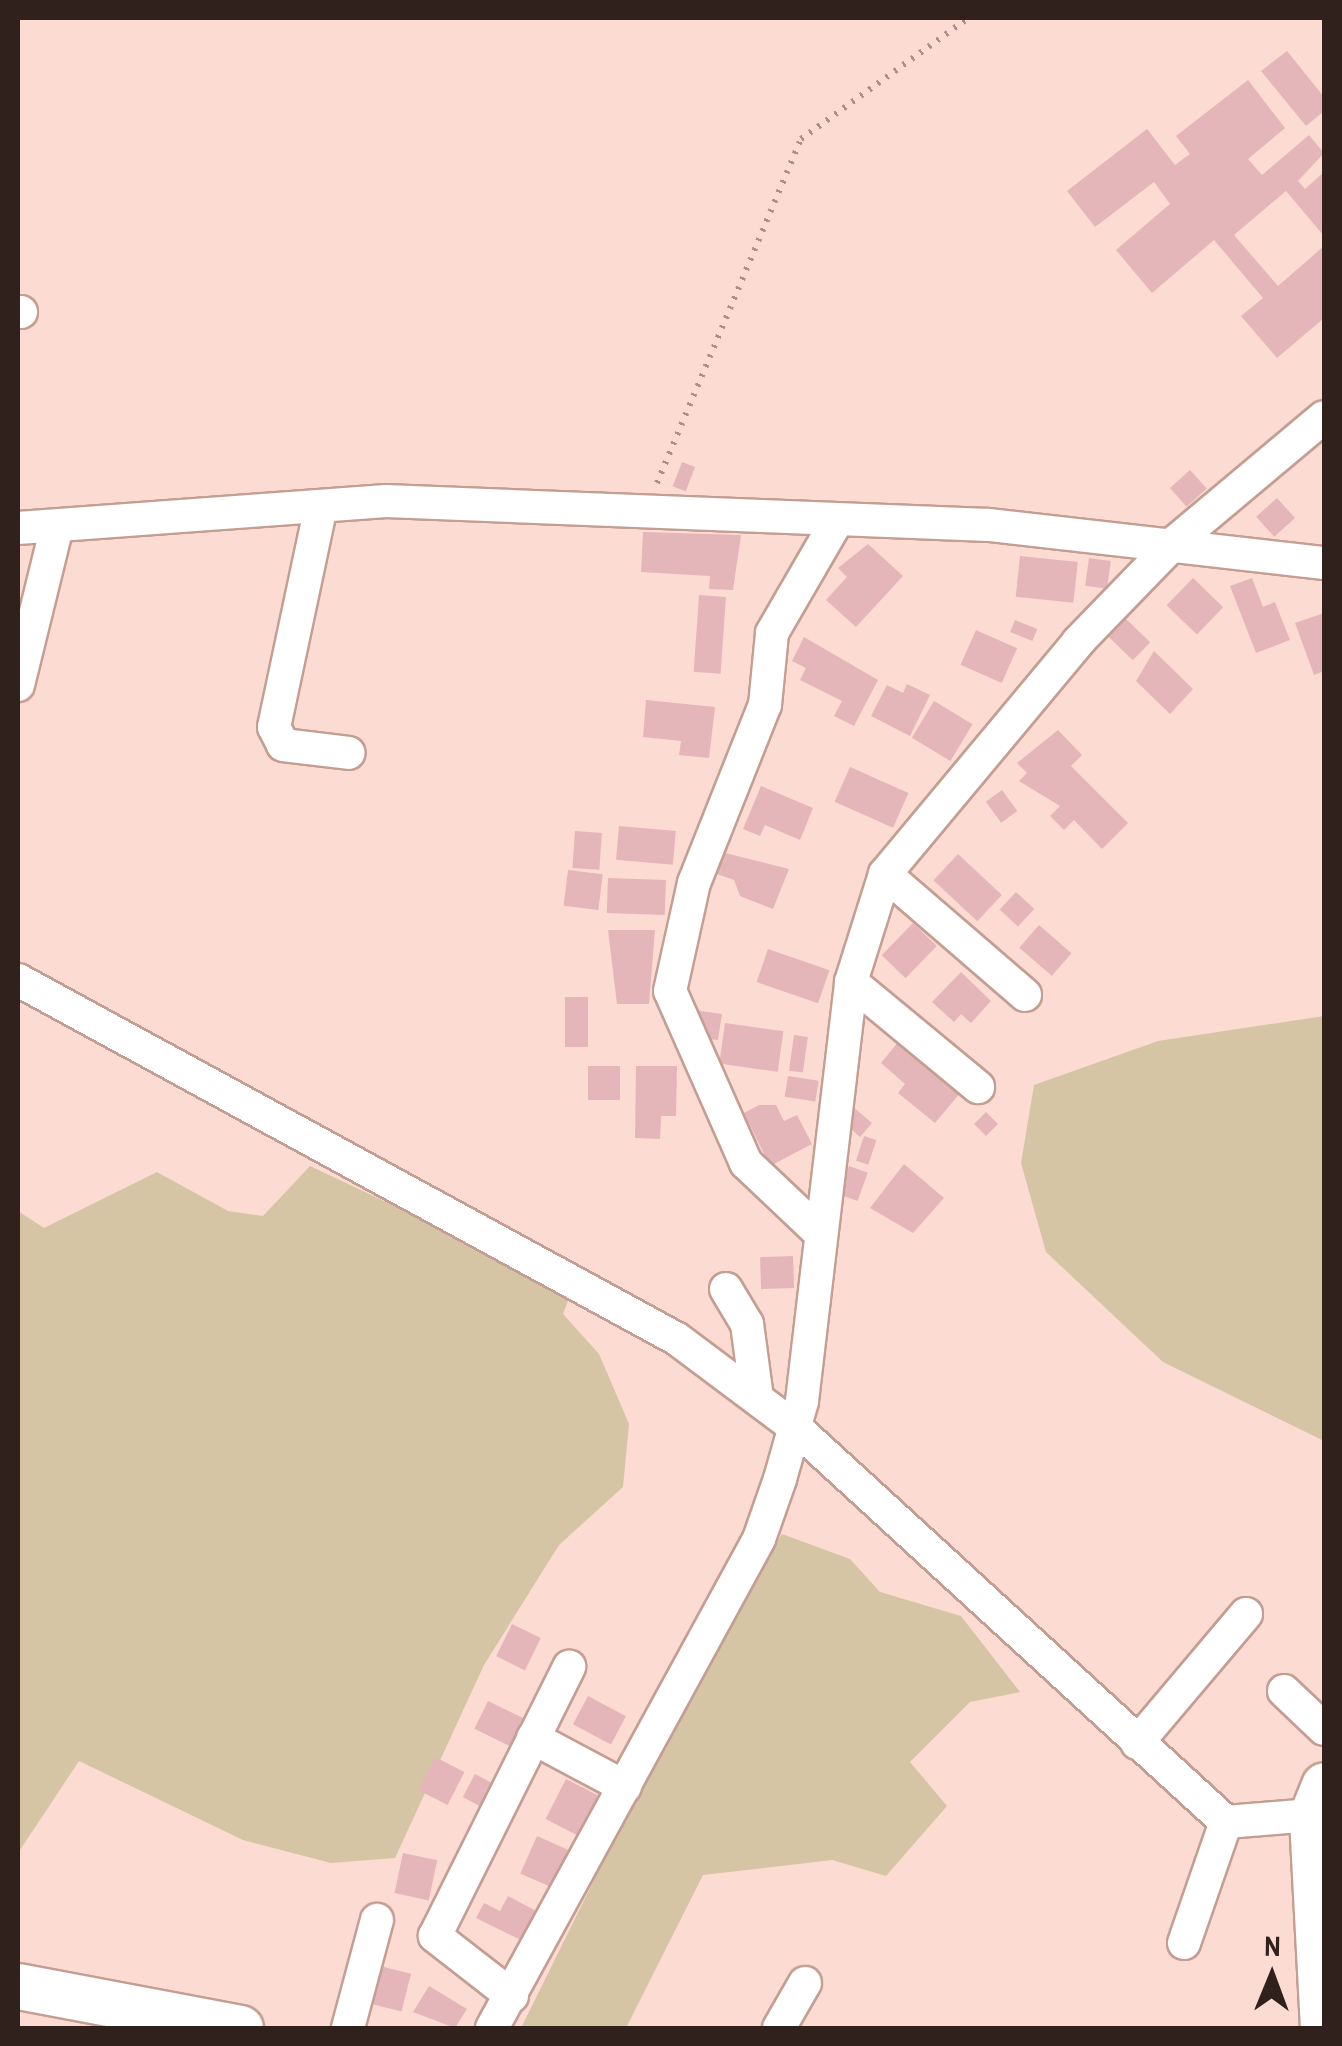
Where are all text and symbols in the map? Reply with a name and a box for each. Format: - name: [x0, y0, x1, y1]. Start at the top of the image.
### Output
- north arrow: [1222, 1926, 1322, 2026]
- text: N: [1264, 1927, 1281, 1965]

